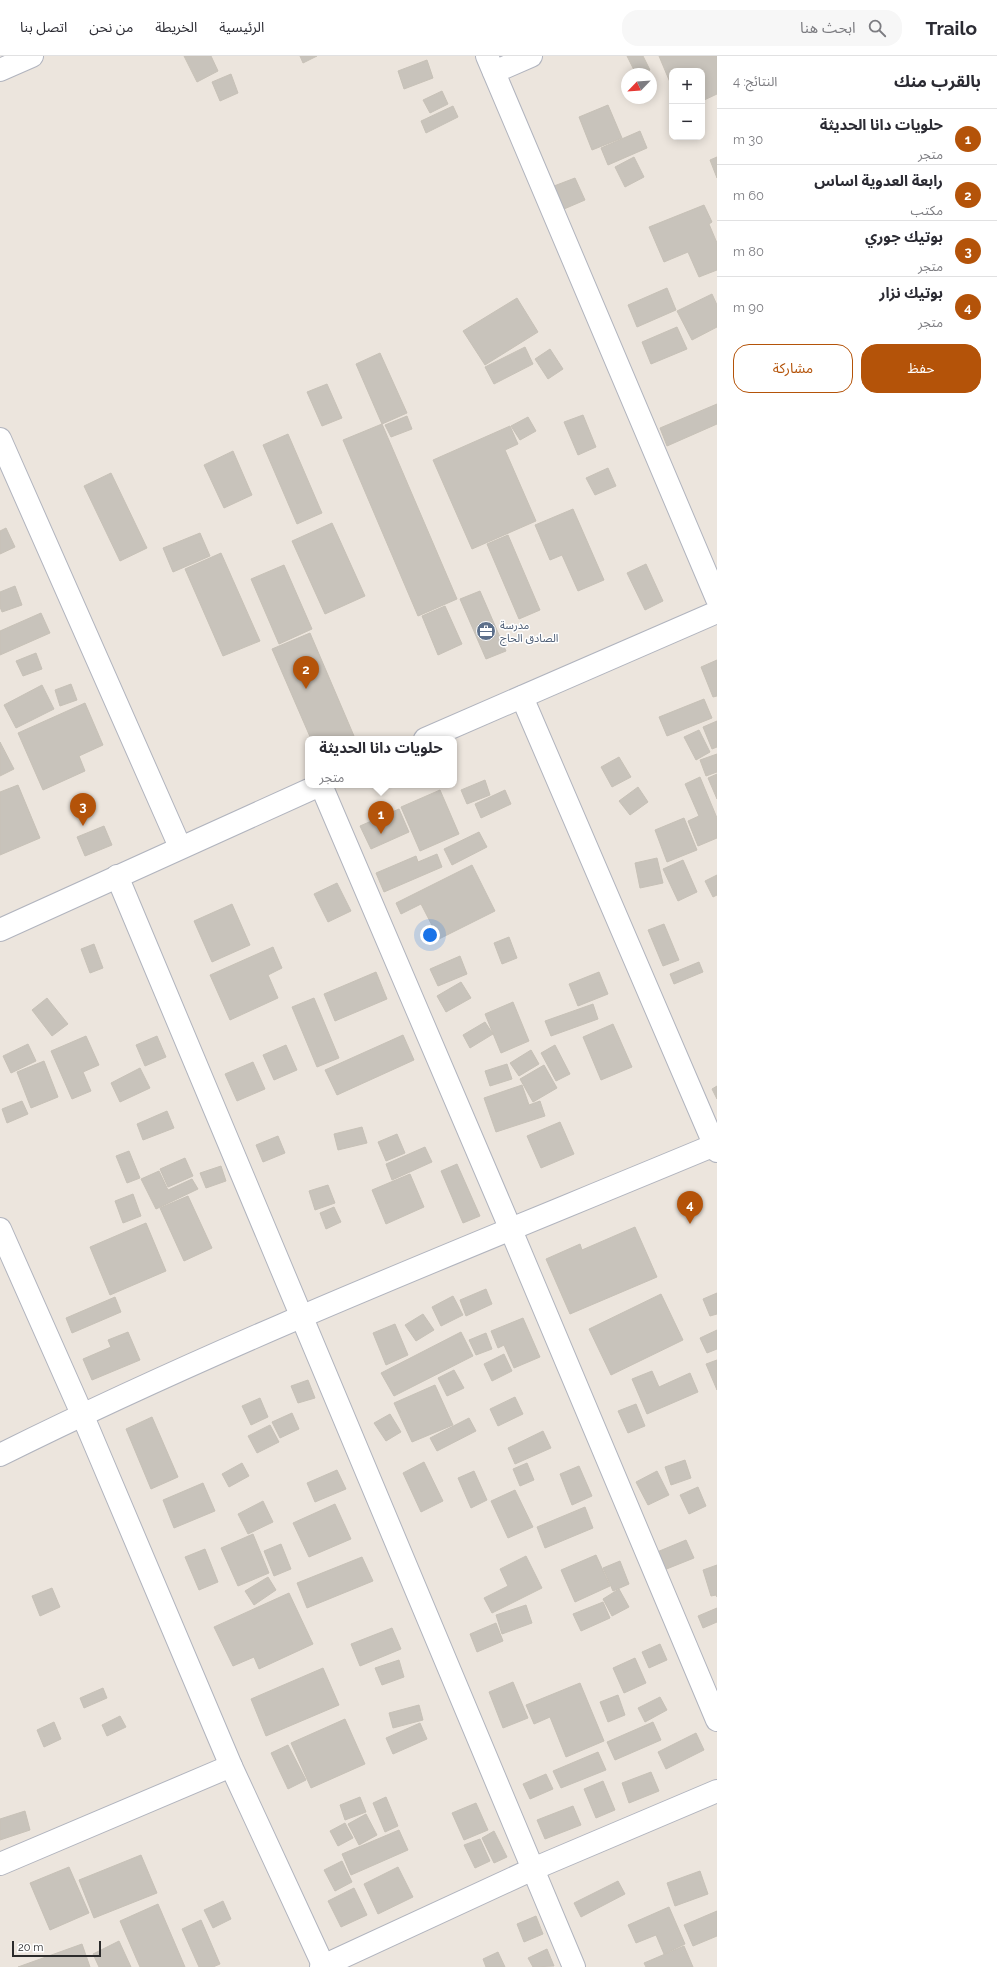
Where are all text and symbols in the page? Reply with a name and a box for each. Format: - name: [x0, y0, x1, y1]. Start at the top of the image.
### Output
- search box: [622, 10, 902, 46]
- icon: search: [866, 17, 888, 39]
- text: Trailo: [926, 17, 977, 39]
- text: اتصل بنا: [20, 19, 67, 35]
- text: من نحن: [89, 19, 133, 35]
- text: الخريطة: [155, 19, 197, 35]
- text: الرئيسية: [219, 19, 264, 35]
- text: ابحث هنا: [800, 19, 856, 37]
- north arrow: [621, 68, 657, 104]
- map controls: [669, 68, 705, 140]
- button: +: [669, 68, 705, 104]
- text: بالقرب منك: [894, 71, 981, 91]
- text: النتائج: 4: [733, 74, 777, 89]
- button: −: [669, 104, 705, 140]
- text: حلويات دانا الحديثة: [820, 116, 943, 134]
- text: 30 m: [733, 132, 763, 147]
- text: 1: [965, 132, 971, 147]
- text: متجر: [918, 147, 943, 162]
- text: رابعة العدوية اساس: [814, 172, 943, 190]
- text: 60 m: [733, 188, 764, 203]
- text: 2: [964, 188, 972, 203]
- text: مكتب: [911, 203, 943, 218]
- text: بوتيك جوري: [865, 228, 943, 246]
- text: 80 m: [733, 244, 764, 259]
- text: 3: [964, 244, 972, 259]
- text: متجر: [918, 259, 943, 274]
- text: بوتيك نزار: [879, 284, 943, 302]
- text: 90 m: [733, 300, 764, 315]
- text: 4: [964, 300, 972, 315]
- text: متجر: [918, 315, 943, 330]
- button: مشاركة: [733, 344, 853, 393]
- button: حفظ: [861, 344, 981, 393]
- place label: مدرسة الصادق الحاج: [500, 619, 558, 646]
- office icon: مدرسة الصادق الحاج: [475, 620, 497, 642]
- pin: 2: [293, 656, 319, 689]
- popup: [305, 736, 457, 788]
- text: حلويات دانا الحديثة: [319, 739, 443, 757]
- text: متجر: [319, 770, 344, 785]
- pin: 3: [70, 793, 96, 826]
- pin: 1: [368, 801, 394, 834]
- your location: [420, 925, 440, 945]
- pin: 4: [677, 1191, 703, 1224]
- scale bar: [12, 1939, 101, 1958]
- text: 20 m: [18, 1941, 43, 1954]

